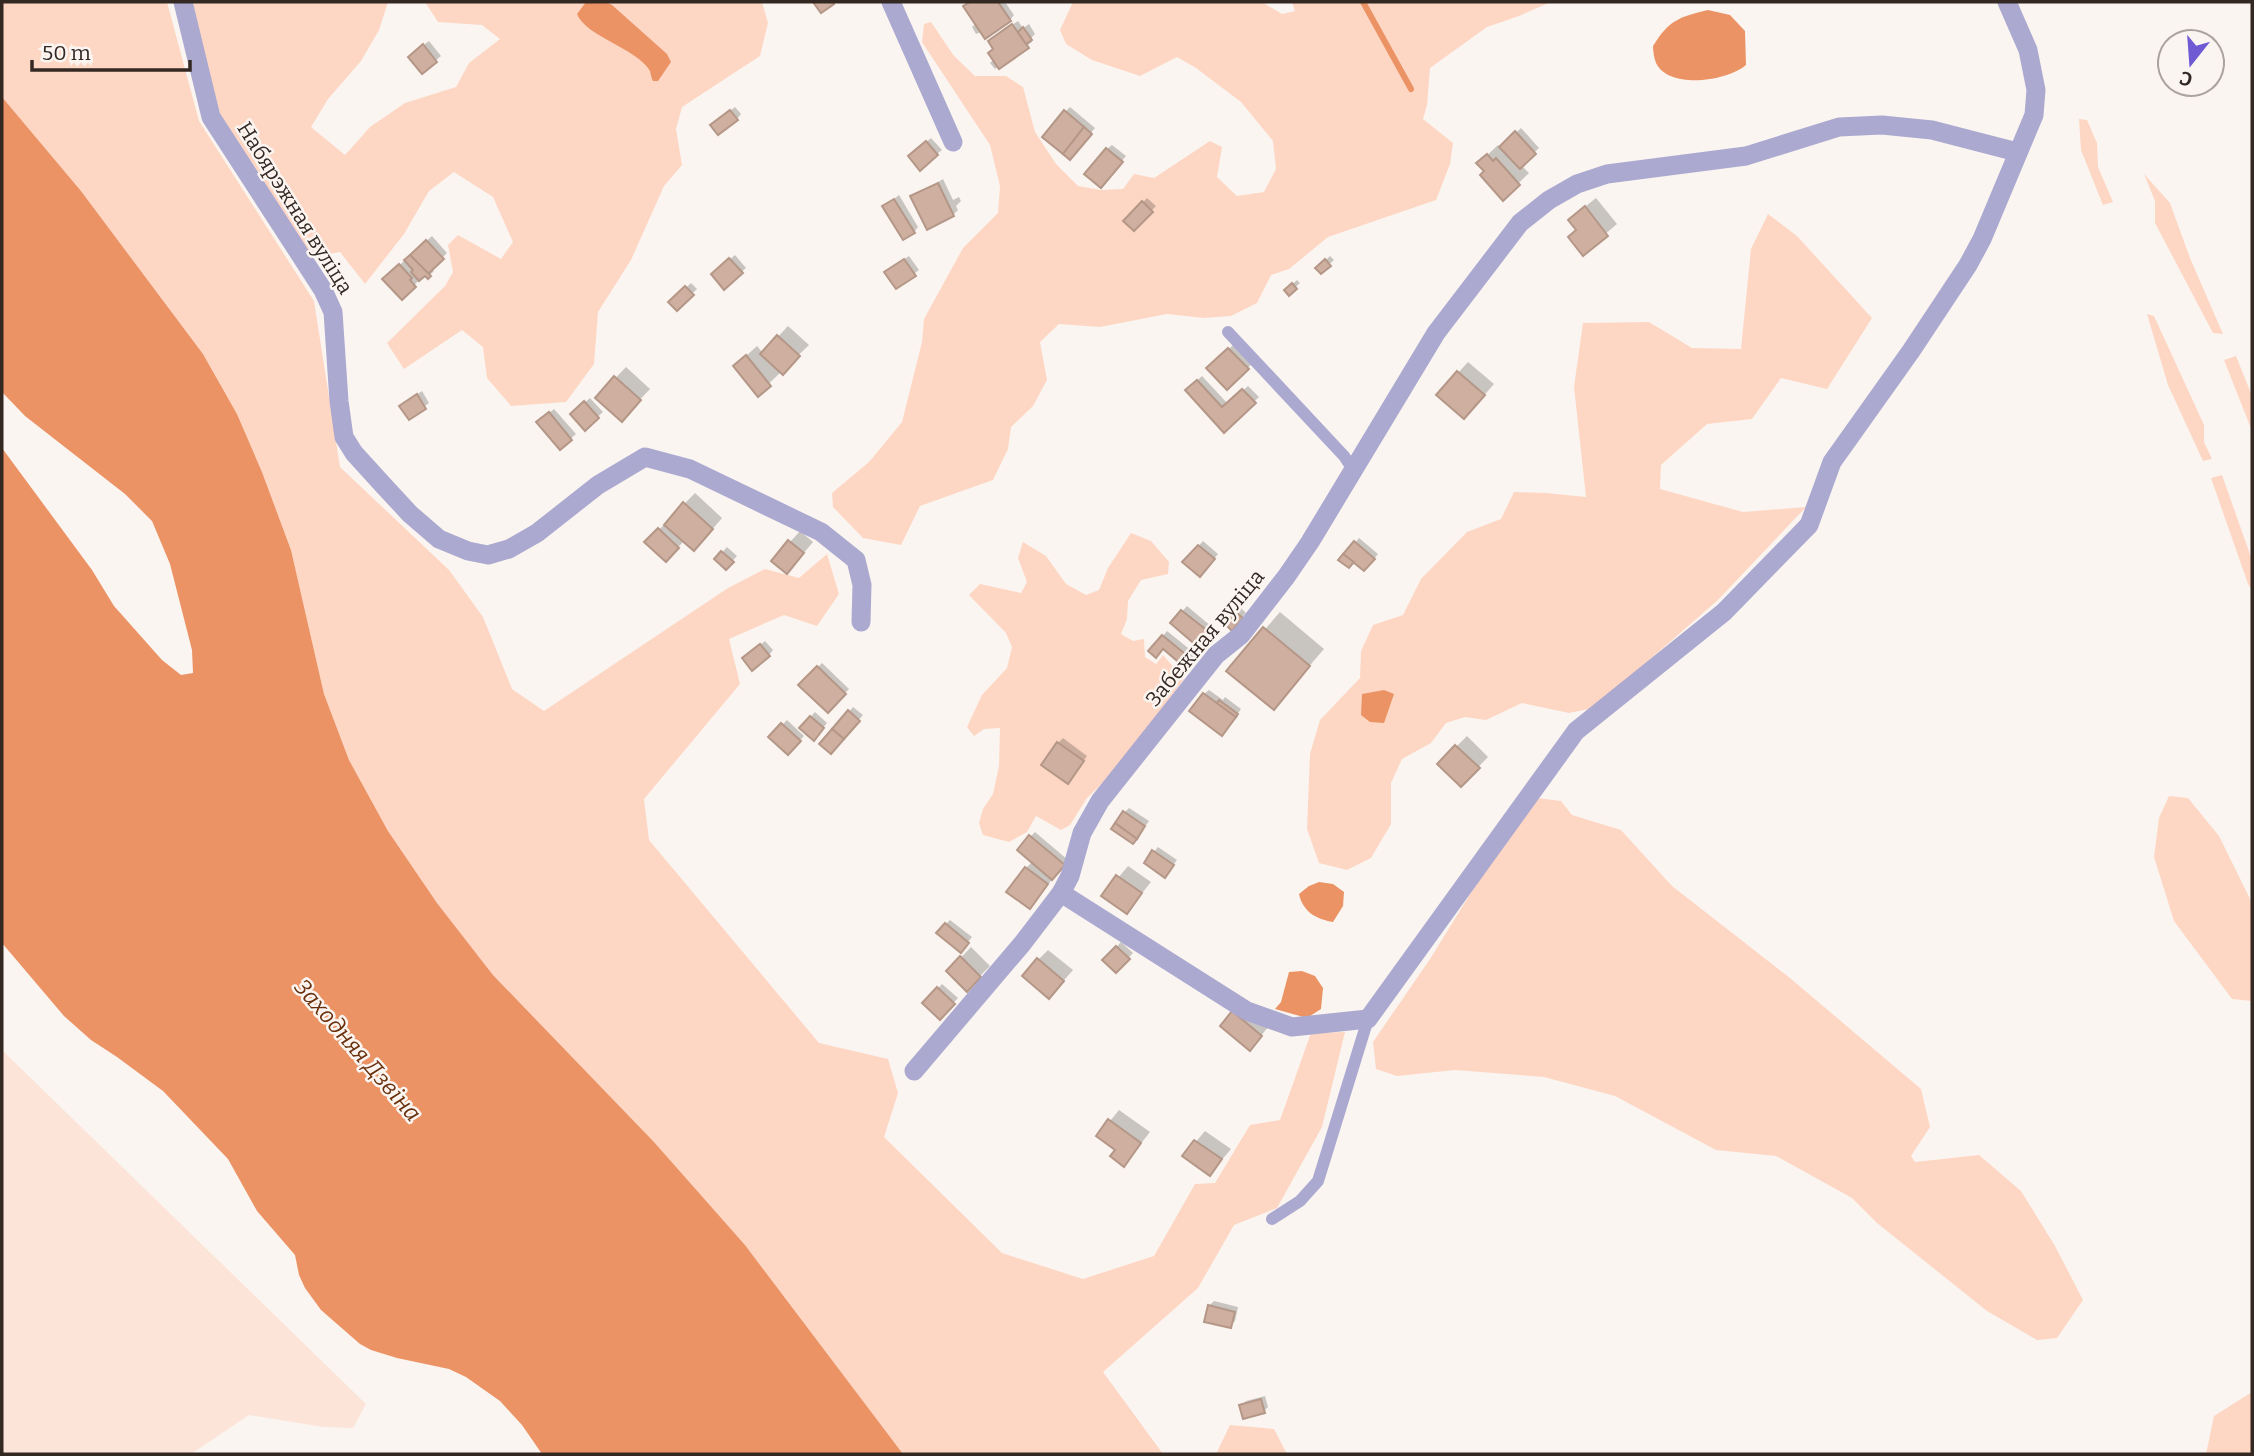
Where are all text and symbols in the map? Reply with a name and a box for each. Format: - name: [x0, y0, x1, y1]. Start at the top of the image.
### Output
- scale bar: [32, 28, 189, 72]
- north arrow: [2156, 28, 2226, 98]
- text: 50 m: [42, 40, 91, 66]
- text: С: [2177, 66, 2195, 92]
- street label: Набярэжная вуліца: [231, 117, 359, 299]
- street label: Забежная вуліца: [1140, 564, 1270, 712]
- water label: Заходняя Дзвіна: [289, 973, 427, 1127]

